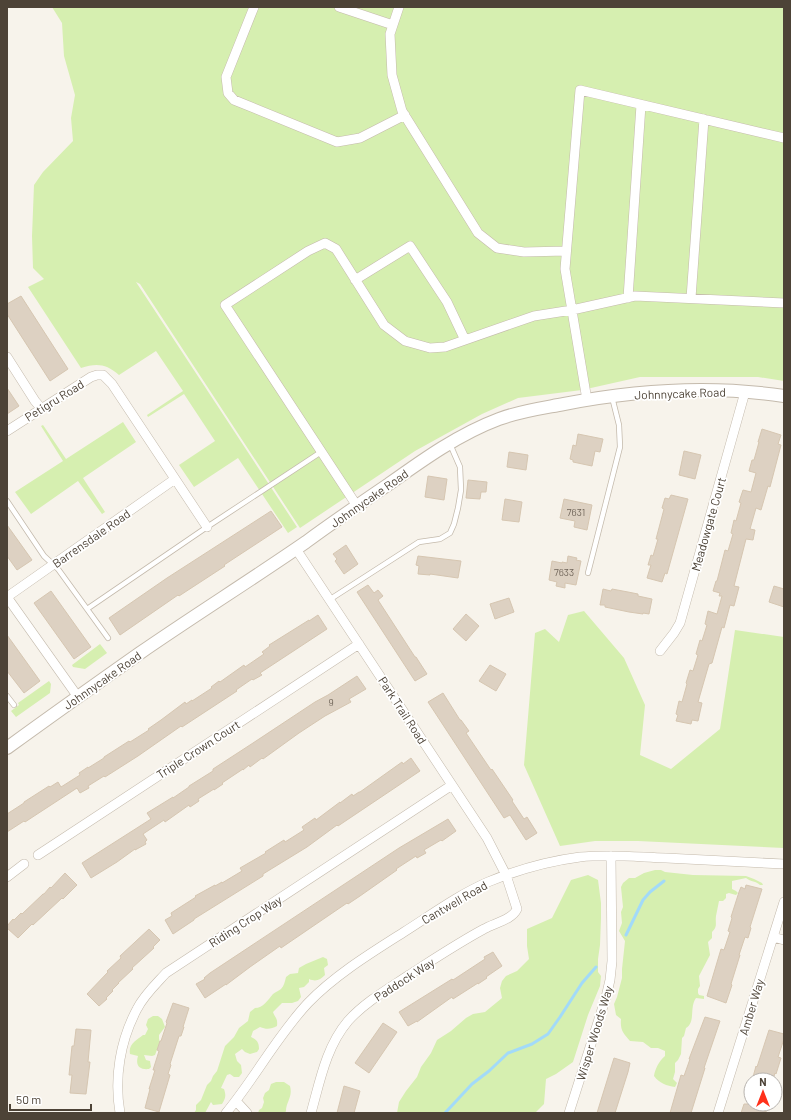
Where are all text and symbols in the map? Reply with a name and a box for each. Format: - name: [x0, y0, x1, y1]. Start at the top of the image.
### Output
- street label: Petigru Road: [22, 376, 86, 424]
- street label: Johnnycake Road: [634, 384, 726, 402]
- street label: Johnnycake Road: [327, 466, 411, 530]
- street label: Meadowgate Court: [688, 475, 728, 573]
- street label: Barrensdale Road: [49, 506, 133, 570]
- house number: 7631: [567, 506, 585, 518]
- house number: 7633: [554, 566, 574, 578]
- street label: Johnnycake Road: [60, 648, 144, 712]
- street label: Park Trail Road: [376, 674, 430, 746]
- house number: 9: [328, 696, 334, 708]
- street label: Triple Crown Court: [154, 717, 242, 781]
- street label: Cantwell Road: [419, 878, 489, 926]
- street label: Riding Crop Way: [206, 892, 284, 950]
- street label: Paddock Way: [371, 954, 437, 1004]
- street label: Amber Way: [736, 977, 766, 1037]
- street label: Wisper Woods Way: [573, 983, 615, 1082]
- north arrow: [743, 1072, 783, 1112]
- text: N: [759, 1075, 767, 1088]
- scale bar: [10, 1086, 91, 1112]
- text: 50 m: [16, 1092, 41, 1106]

